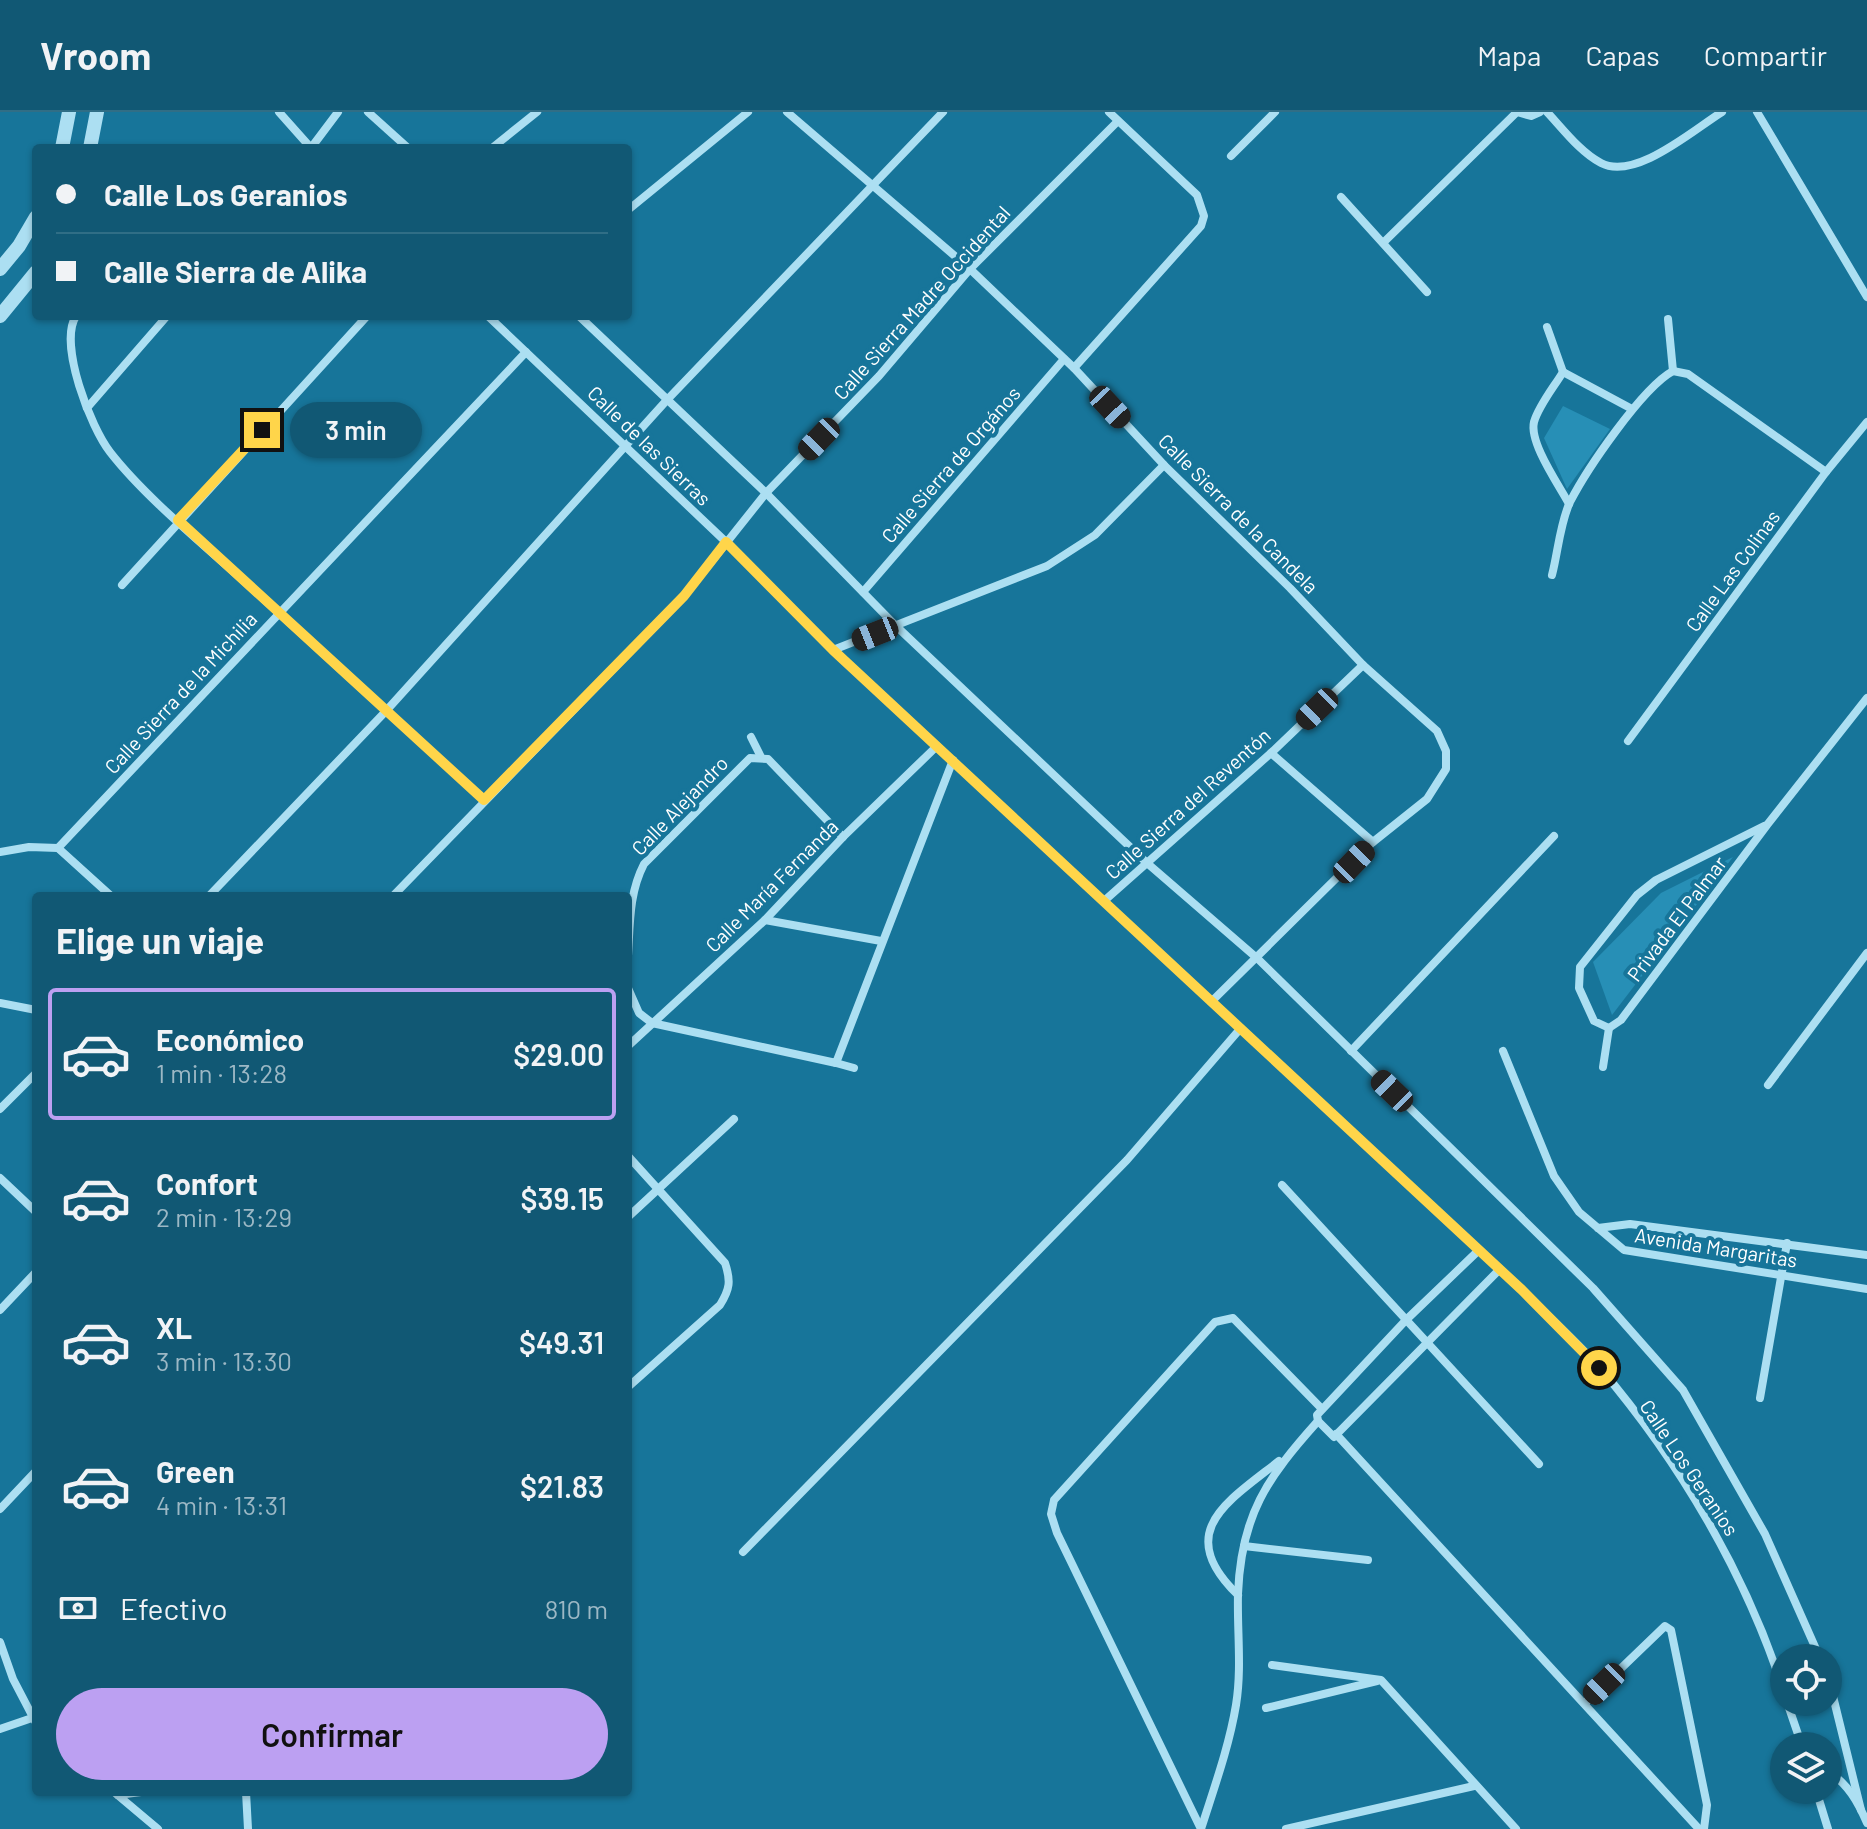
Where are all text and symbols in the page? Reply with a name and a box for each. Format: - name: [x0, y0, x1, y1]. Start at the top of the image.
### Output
- text: Vroom: [40, 32, 151, 78]
- text: Mapa: [1477, 38, 1541, 72]
- text: Capas: [1585, 38, 1660, 72]
- text: Compartir: [1704, 38, 1827, 72]
- text: Calle Los Geranios: [104, 176, 348, 212]
- street label: Calle Sierra Madre Occidental: [828, 201, 1015, 404]
- text: Calle Sierra de Alika: [104, 253, 367, 289]
- street label: Calle de las Sierras: [583, 380, 716, 510]
- street label: Calle Sierra de Orgános: [876, 381, 1025, 547]
- car: [1085, 381, 1135, 433]
- callout: 3 min: [290, 402, 422, 458]
- route end: [244, 412, 280, 448]
- car: [794, 413, 844, 465]
- text: 3 min: [325, 414, 387, 445]
- street label: Calle Sierra de la Candela: [1154, 428, 1324, 598]
- street label: Calle Las Colinas: [1680, 505, 1784, 636]
- street label: Calle Sierra de la Michilia: [99, 607, 261, 778]
- car: [848, 614, 902, 654]
- car: [1291, 684, 1343, 734]
- street label: Calle Sierra del Reventón: [1100, 723, 1275, 884]
- street label: Calle Alejandro: [626, 751, 732, 860]
- street label: Calle María Fernanda: [700, 814, 843, 957]
- car: [1329, 836, 1379, 888]
- street label: Privada El Palmar: [1621, 851, 1731, 986]
- text: Elige un viaje: [56, 918, 264, 961]
- icon: car: [60, 1018, 132, 1090]
- text: Económico: [156, 1021, 304, 1057]
- text: $29.00: [513, 1036, 604, 1072]
- text: 1 min · 13:28: [156, 1057, 287, 1088]
- car: [1366, 1066, 1418, 1116]
- icon: car: [60, 1162, 132, 1234]
- text: Confort: [156, 1165, 258, 1201]
- text: $39.15: [521, 1180, 604, 1216]
- text: 2 min · 13:29: [156, 1201, 292, 1232]
- street label: Avenida Margaritas: [1633, 1222, 1799, 1272]
- icon: car: [60, 1306, 132, 1378]
- text: XL: [156, 1309, 192, 1345]
- text: $49.31: [519, 1324, 604, 1360]
- text: 3 min · 13:30: [156, 1345, 292, 1376]
- route start: [1581, 1350, 1617, 1386]
- street label: Calle Los Geranios: [1635, 1395, 1744, 1540]
- icon: car: [60, 1450, 132, 1522]
- text: Green: [156, 1453, 235, 1489]
- text: $21.83: [520, 1468, 604, 1504]
- text: 4 min · 13:31: [156, 1489, 287, 1520]
- icon: cash: [56, 1586, 100, 1630]
- text: Efectivo: [120, 1590, 228, 1626]
- text: 810 m: [545, 1593, 608, 1624]
- map controls: [1770, 1644, 1842, 1804]
- button: locate: [1770, 1644, 1842, 1716]
- car: [1578, 1659, 1630, 1709]
- button: Confirmar: [56, 1688, 608, 1780]
- button: layers: [1770, 1732, 1842, 1804]

